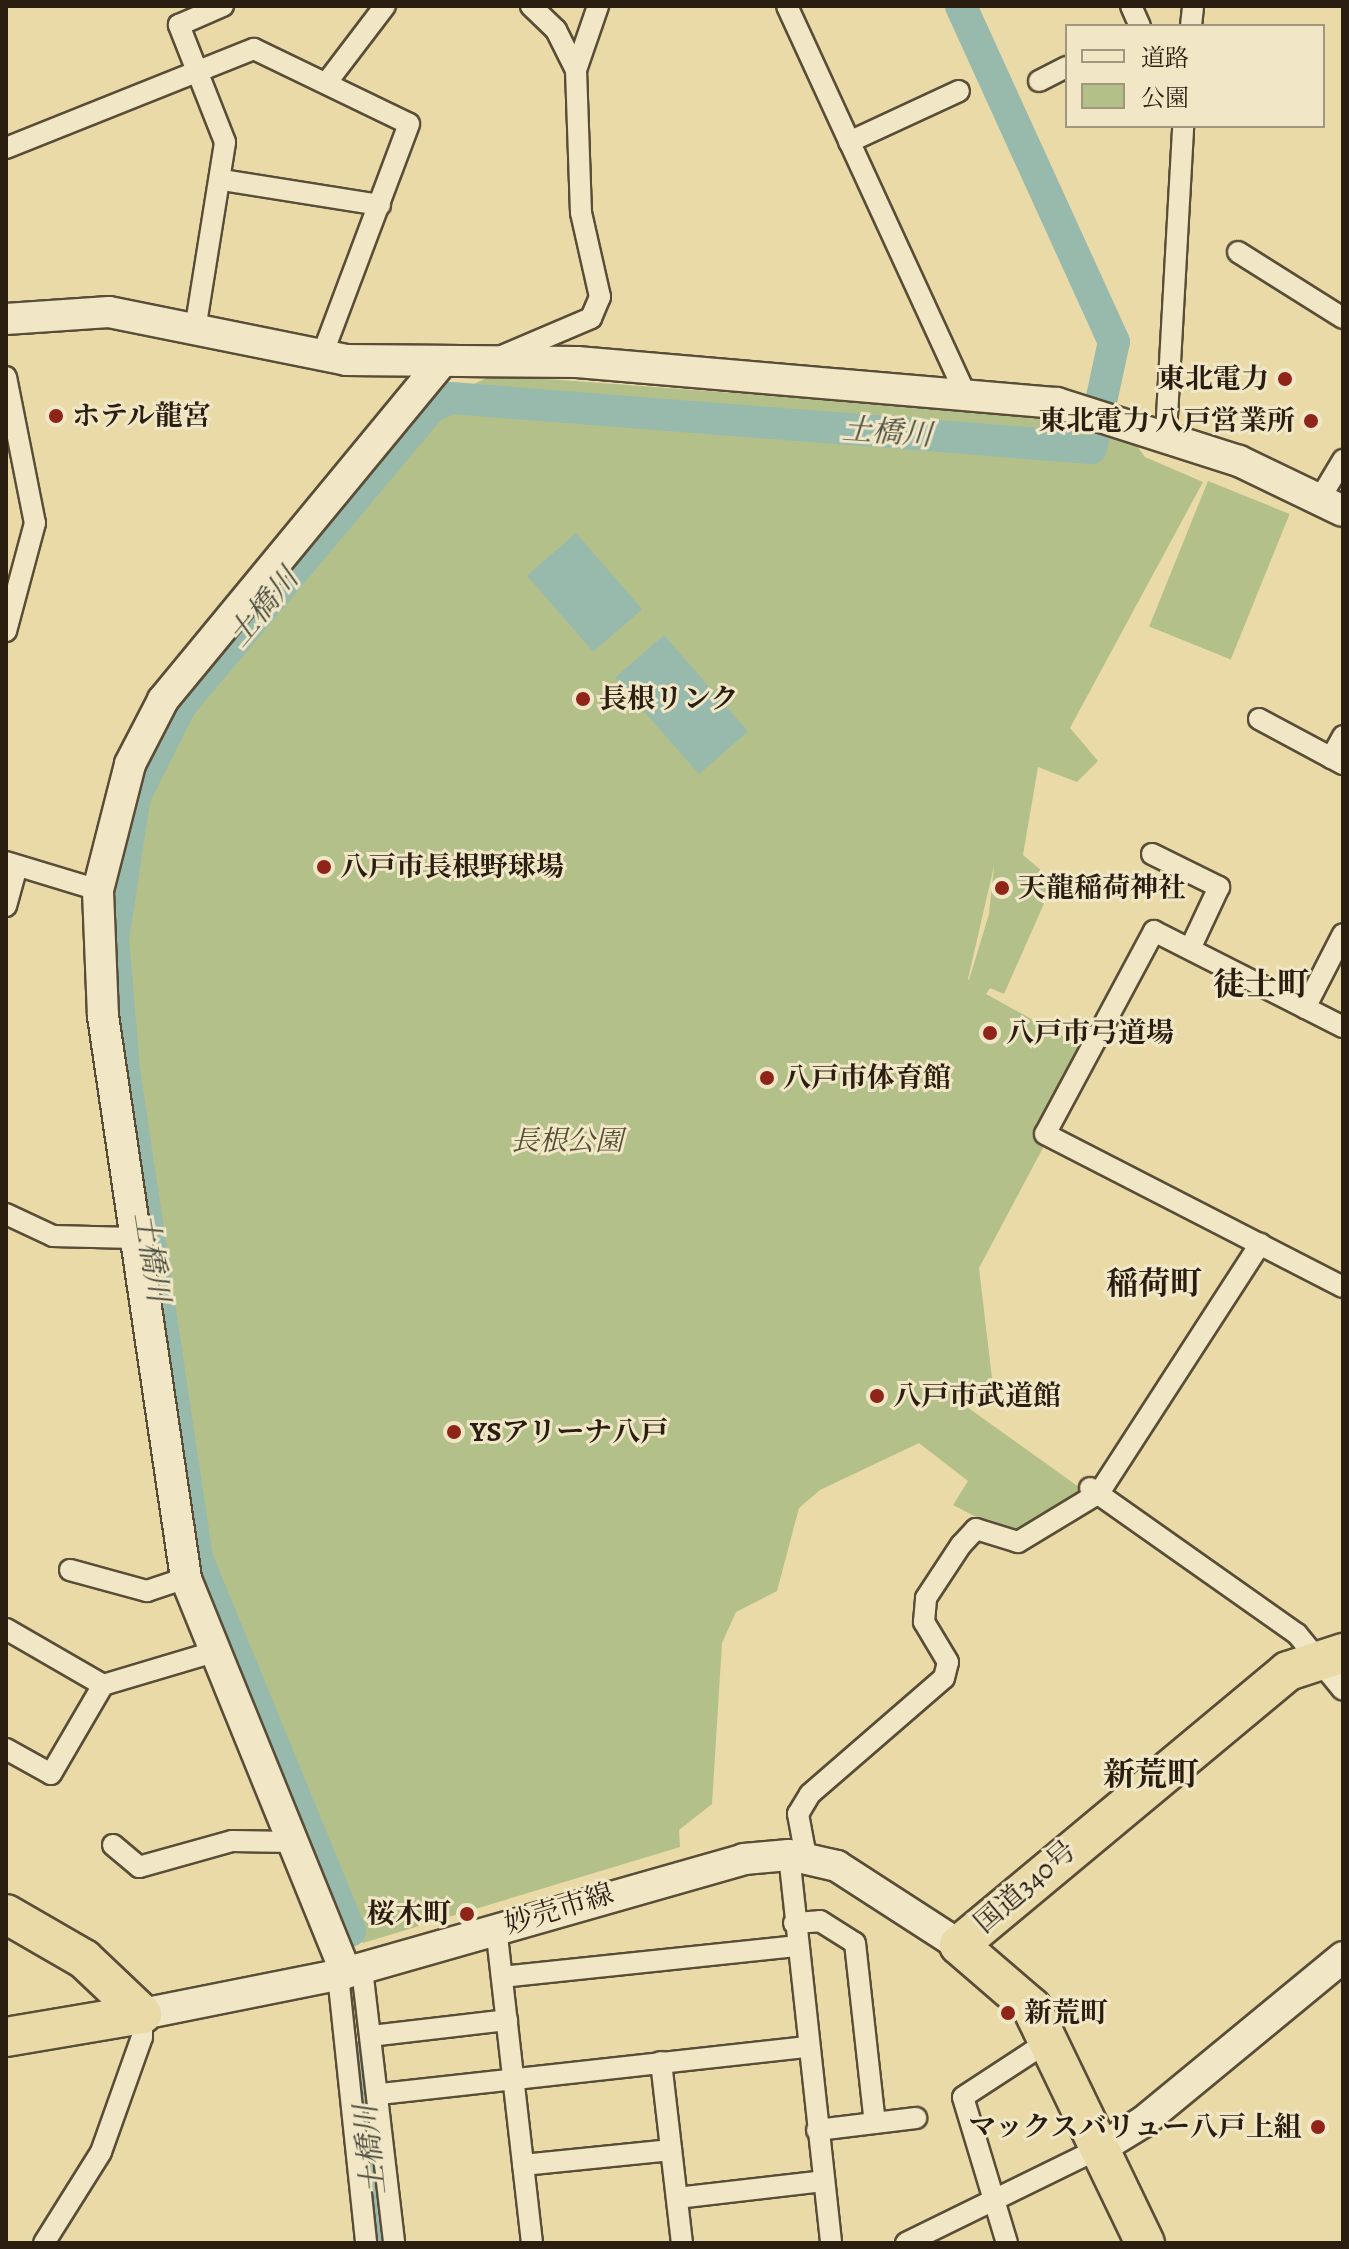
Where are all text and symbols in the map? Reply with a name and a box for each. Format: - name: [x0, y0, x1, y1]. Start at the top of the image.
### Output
- legend: [1065, 24, 1325, 128]
- text: 道路: [1141, 42, 1189, 74]
- text: 公園: [1141, 82, 1189, 114]
- place label: 東北電力: [1157, 362, 1269, 396]
- marker: 東北電力: [1276, 370, 1294, 388]
- place label: ホテル龍宮: [72, 399, 212, 433]
- place label: 東北電力 八戸営業所: [1038, 404, 1295, 438]
- marker: ホテル龍宮: [47, 407, 65, 425]
- water label: 土橋川: [841, 411, 933, 453]
- marker: 東北電力 八戸営業所: [1302, 412, 1320, 430]
- water label: 土橋川: [220, 561, 306, 653]
- place label: 長根リンク: [599, 682, 739, 716]
- marker: 長根リンク: [574, 690, 592, 708]
- place label: 八戸市長根野球場: [340, 850, 564, 884]
- marker: 八戸市長根野球場: [315, 858, 333, 876]
- place label: 天龍稲荷神社: [1018, 871, 1186, 905]
- marker: 天龍稲荷神社: [993, 879, 1011, 897]
- district label: 徒士町: [1213, 965, 1309, 1003]
- place label: 八戸市弓道場: [1006, 1016, 1174, 1050]
- marker: 八戸市弓道場: [981, 1024, 999, 1042]
- place label: 八戸市体育館: [783, 1061, 951, 1095]
- marker: 八戸市体育館: [758, 1069, 776, 1087]
- park label: 長根公園: [511, 1124, 623, 1158]
- water label: 土橋川: [127, 1210, 177, 1304]
- district label: 稲荷町: [1106, 1264, 1202, 1302]
- place label: 八戸市武道館: [893, 1379, 1061, 1413]
- marker: 八戸市武道館: [868, 1387, 886, 1405]
- place label: YSアリーナ八戸: [470, 1415, 669, 1449]
- marker: YSアリーナ八戸: [445, 1423, 463, 1441]
- district label: 新荒町: [1103, 1755, 1199, 1793]
- street label: 国道340号: [967, 1834, 1083, 1940]
- street label: 妙売市線: [501, 1877, 617, 1941]
- place label: 桜木町: [367, 1897, 451, 1931]
- marker: 桜木町: [458, 1905, 476, 1923]
- place label: 新荒町: [1024, 1996, 1108, 2030]
- marker: 新荒町: [999, 2004, 1017, 2022]
- water label: 土橋川: [347, 2103, 393, 2197]
- place label: マックスバリュー八戸上組: [966, 2110, 1302, 2144]
- marker: マックスバリュー八戸上組: [1309, 2118, 1327, 2136]

